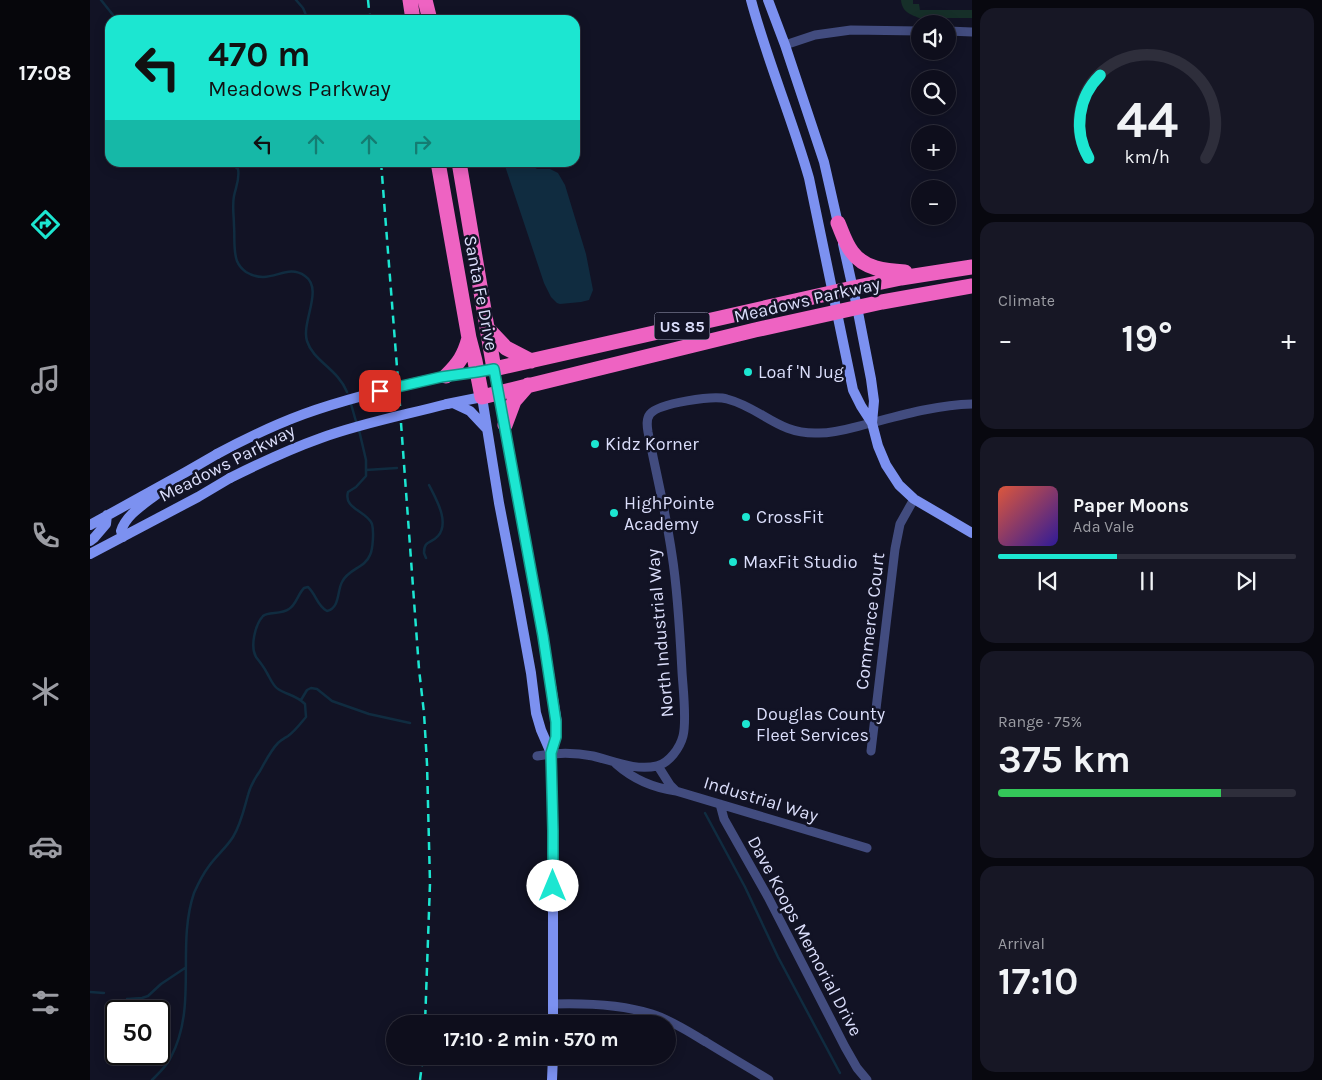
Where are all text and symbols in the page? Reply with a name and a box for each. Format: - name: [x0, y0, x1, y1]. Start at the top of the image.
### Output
- map controls: [911, 15, 956, 225]
- button: sound: [911, 15, 956, 60]
- text: 470 m: [208, 34, 310, 75]
- icon: left: [125, 35, 190, 100]
- text: 17:08: [19, 60, 71, 86]
- button: search: [911, 70, 956, 115]
- text: Meadows Parkway: [208, 76, 391, 102]
- text: 44: [1116, 89, 1178, 150]
- button: +: [911, 125, 956, 170]
- icon: left: [249, 130, 277, 158]
- icon: ahead: [302, 130, 330, 158]
- icon: ahead: [355, 130, 383, 158]
- icon: right: [408, 130, 436, 158]
- text: km/h: [1124, 147, 1170, 168]
- button: −: [911, 180, 956, 225]
- icon: directions: [28, 207, 63, 242]
- street label: Santa Fe Drive: [459, 233, 503, 353]
- street label: Meadows Parkway: [732, 272, 883, 328]
- text: Climate: [998, 291, 1055, 310]
- road number: US 85: [654, 312, 710, 340]
- text: 19°: [1121, 316, 1173, 361]
- text: −: [998, 323, 1013, 356]
- text: +: [1281, 323, 1296, 356]
- place label: Loaf 'N Jug: [758, 361, 844, 383]
- icon: music: [28, 362, 63, 397]
- marker: Loaf 'N Jug: [742, 366, 754, 378]
- pin: [359, 370, 401, 412]
- icon: arrive: [366, 377, 394, 405]
- street label: Meadows Parkway: [155, 419, 299, 507]
- place label: Kidz Korner: [605, 433, 699, 455]
- marker: Kidz Korner: [589, 438, 601, 450]
- place label: HighPointe Academy: [624, 492, 714, 535]
- text: Paper Moons: [1073, 495, 1189, 517]
- place label: CrossFit: [756, 506, 824, 528]
- marker: HighPointe Academy: [608, 507, 620, 519]
- marker: CrossFit: [740, 511, 752, 523]
- text: Ada Vale: [1073, 517, 1134, 536]
- icon: phone: [28, 518, 63, 553]
- street label: North Industrial Way: [642, 547, 678, 718]
- place label: MaxFit Studio: [743, 551, 858, 573]
- street label: Commerce Court: [851, 551, 889, 691]
- marker: MaxFit Studio: [727, 556, 739, 568]
- icon: previous: [1034, 567, 1062, 595]
- icon: pause: [1133, 567, 1161, 595]
- icon: next: [1232, 567, 1260, 595]
- icon: climate: [28, 674, 63, 709]
- place label: Douglas County Fleet Services: [756, 703, 886, 746]
- text: Range · 75%: [998, 712, 1082, 731]
- marker: Douglas County Fleet Services: [740, 718, 752, 730]
- text: 375 km: [998, 737, 1131, 782]
- street label: Industrial Way: [701, 771, 822, 827]
- icon: car: [28, 829, 63, 864]
- street label: Dave Koops Memorial Drive: [743, 832, 867, 1040]
- position arrow: [526, 859, 578, 911]
- text: Arrival: [998, 934, 1045, 953]
- text: 17:10: [998, 959, 1078, 1004]
- icon: filters: [28, 985, 63, 1020]
- speed limit sign: 50: [105, 1000, 170, 1065]
- text: 17:10 · 2 min · 570 m: [443, 1029, 619, 1051]

